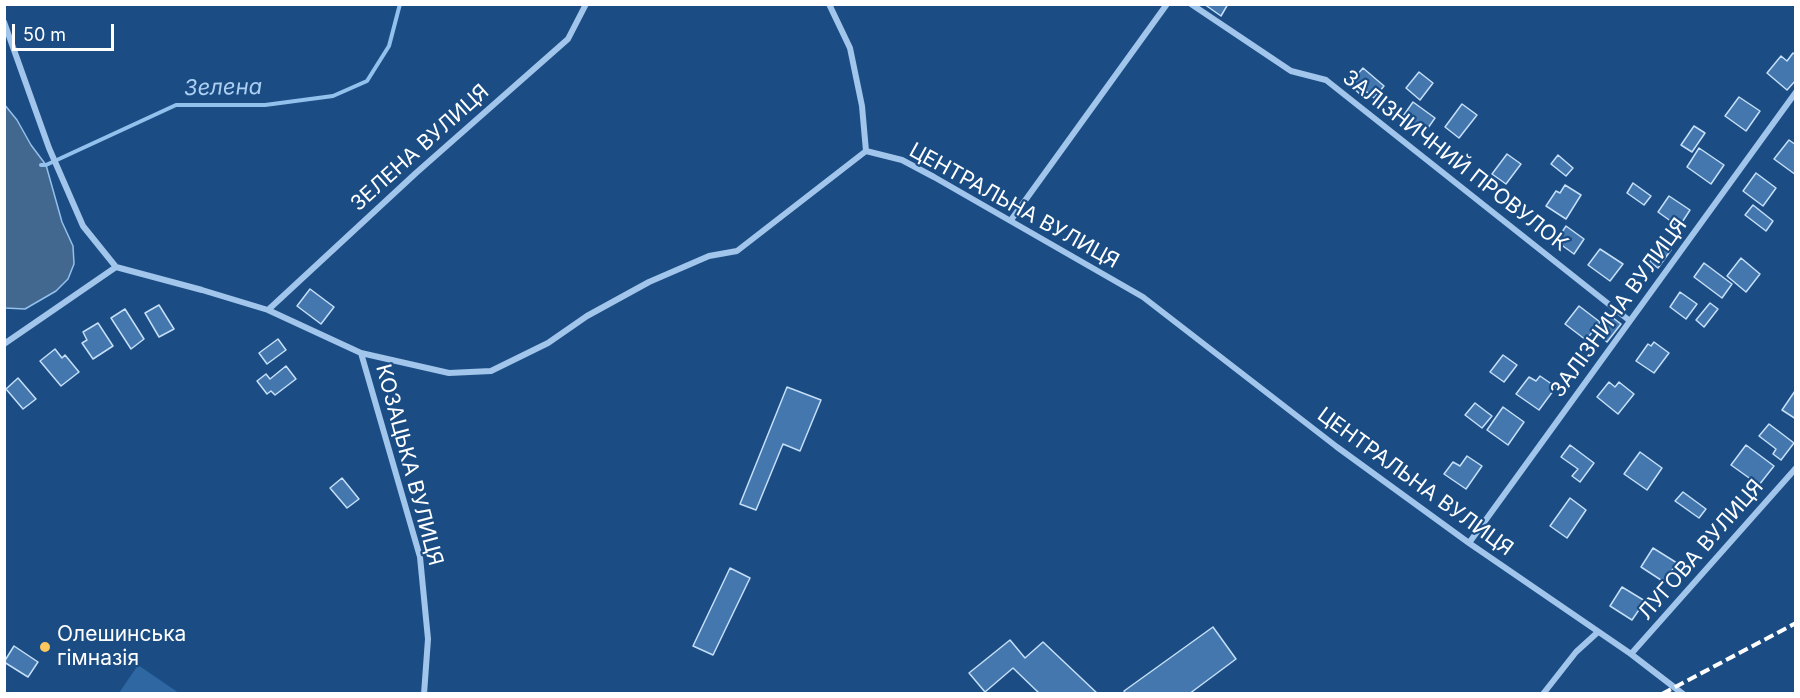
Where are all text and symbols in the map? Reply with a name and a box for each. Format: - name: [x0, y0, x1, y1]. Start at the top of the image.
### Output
- scale bar: [15, 12, 117, 50]
- text: 50 m: [23, 24, 66, 45]
- street label: ЗАЛІЗНИЧНИЙ ПРОВУЛОК: [1337, 65, 1573, 257]
- water label: Зелена: [184, 74, 262, 102]
- street label: ЗЕЛЕНА ВУЛИЦЯ: [346, 79, 494, 217]
- street label: ЦЕНТРАЛЬНА ВУЛИЦЯ: [905, 138, 1123, 274]
- street label: ЗАЛІЗНИЧА ВУЛИЦЯ: [1545, 213, 1693, 403]
- street label: КОЗАЦЬКА ВУЛИЦЯ: [370, 362, 448, 568]
- street label: ЦЕНТРАЛЬНА ВУЛИЦЯ: [1312, 403, 1518, 561]
- street label: ЛУГОВА ВУЛИЦЯ: [1633, 475, 1769, 625]
- place label: Олешинська гімназія: [57, 622, 186, 672]
- marker: Олешинська гімназія: [38, 640, 52, 654]

